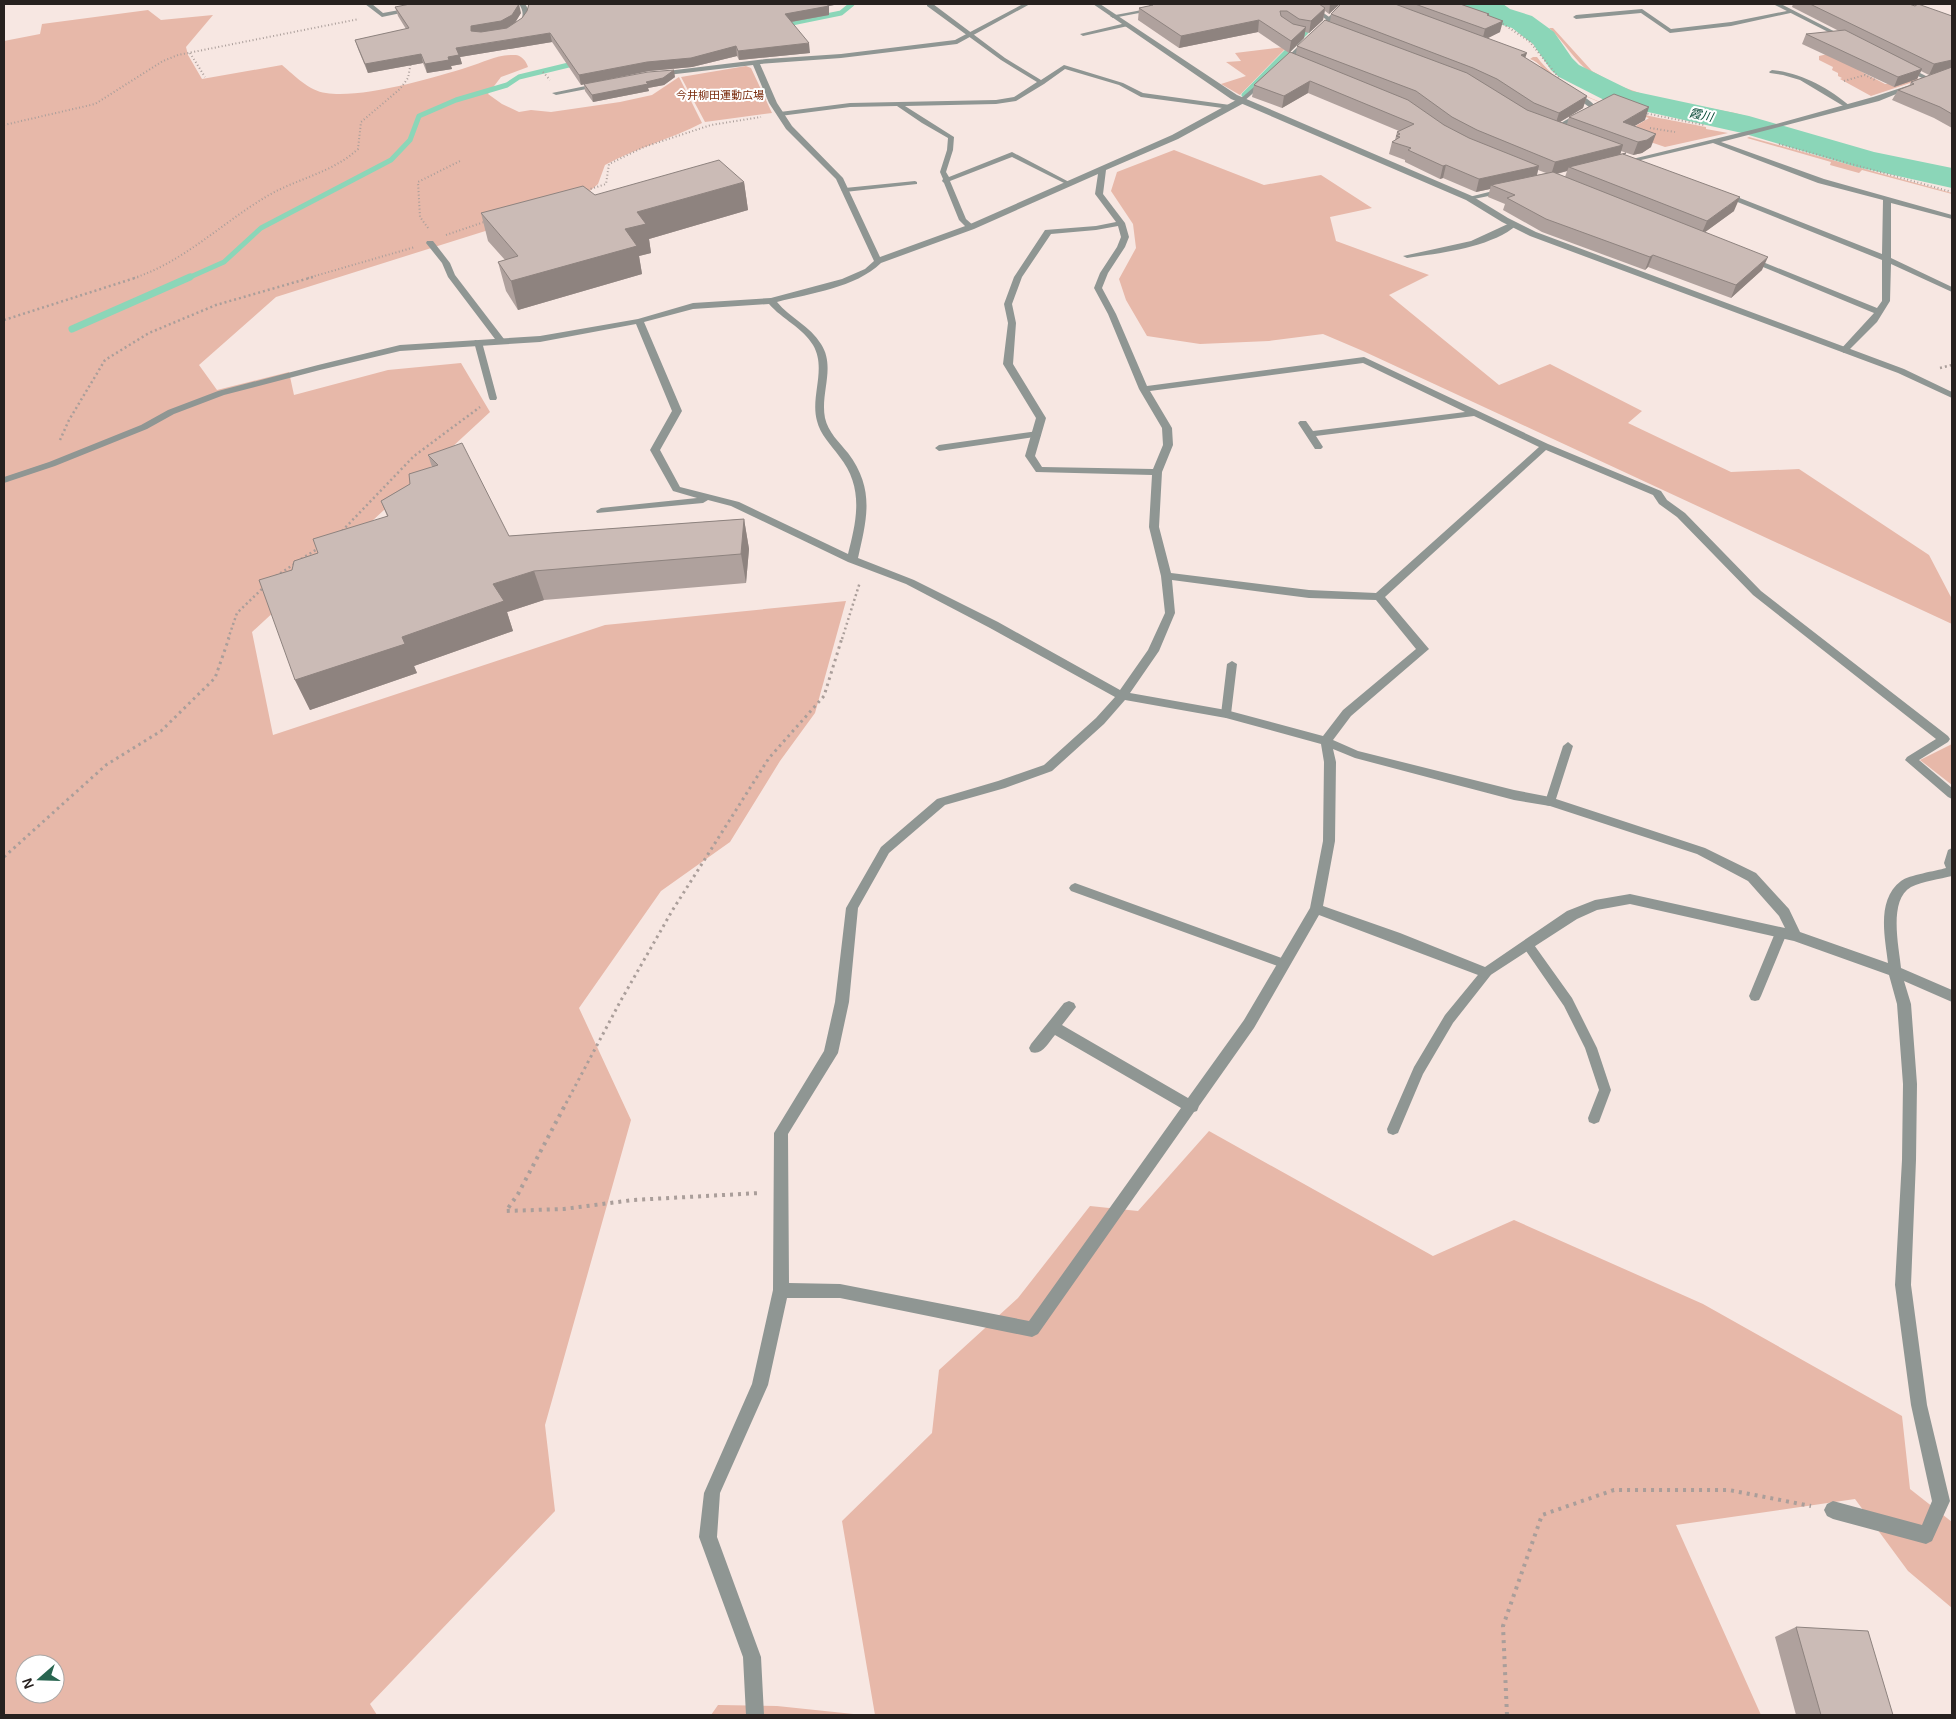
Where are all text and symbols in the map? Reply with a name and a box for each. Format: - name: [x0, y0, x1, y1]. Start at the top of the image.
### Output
- park label: 今井柳田運動広場: [676, 89, 764, 101]
- water label: 霞川: [1688, 106, 1716, 125]
- north arrow: [15, 1654, 65, 1704]
- text: N: [19, 1676, 37, 1691]

